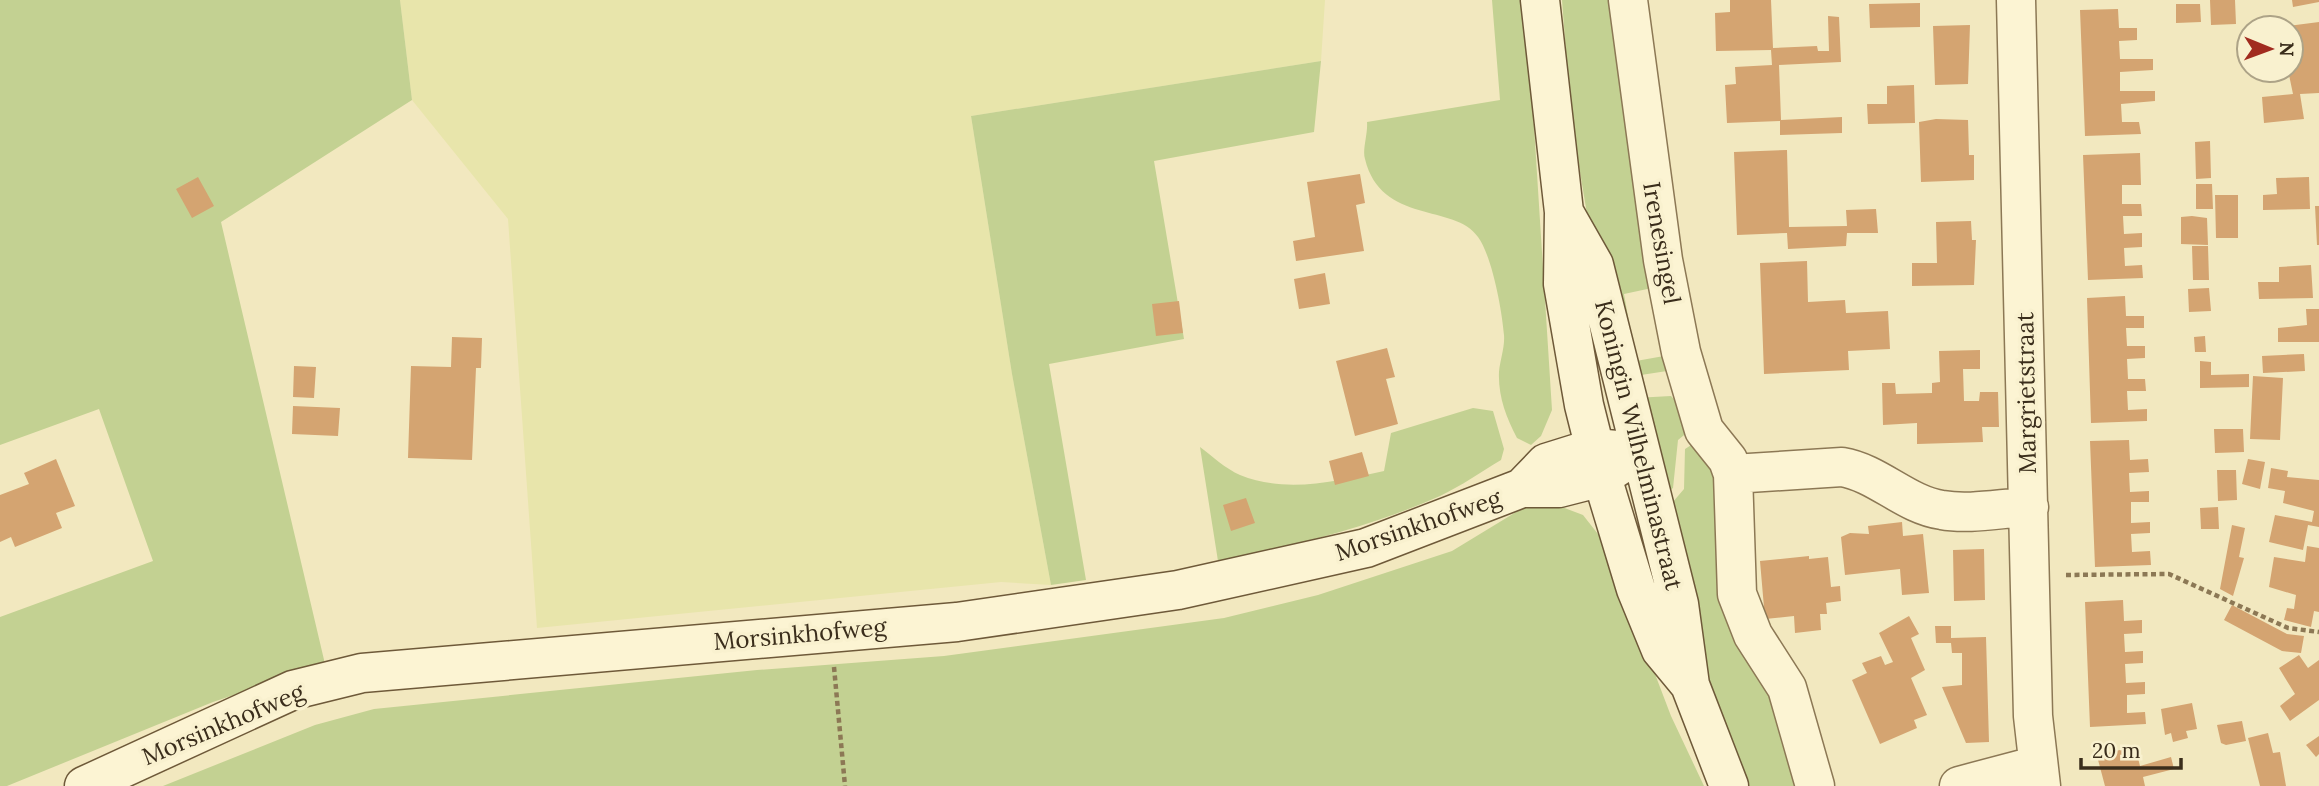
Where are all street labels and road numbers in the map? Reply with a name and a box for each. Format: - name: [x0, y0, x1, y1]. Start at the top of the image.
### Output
- street label: Irenesingel: [1636, 179, 1688, 307]
- street label: Koningin Wilhelminastraat: [1588, 297, 1690, 594]
- street label: Margrietstraat: [2009, 311, 2043, 474]
- street label: Morsinkhofweg: [1331, 482, 1506, 568]
- street label: Morsinkhofweg: [712, 611, 889, 657]
- street label: Morsinkhofweg: [137, 676, 310, 772]

